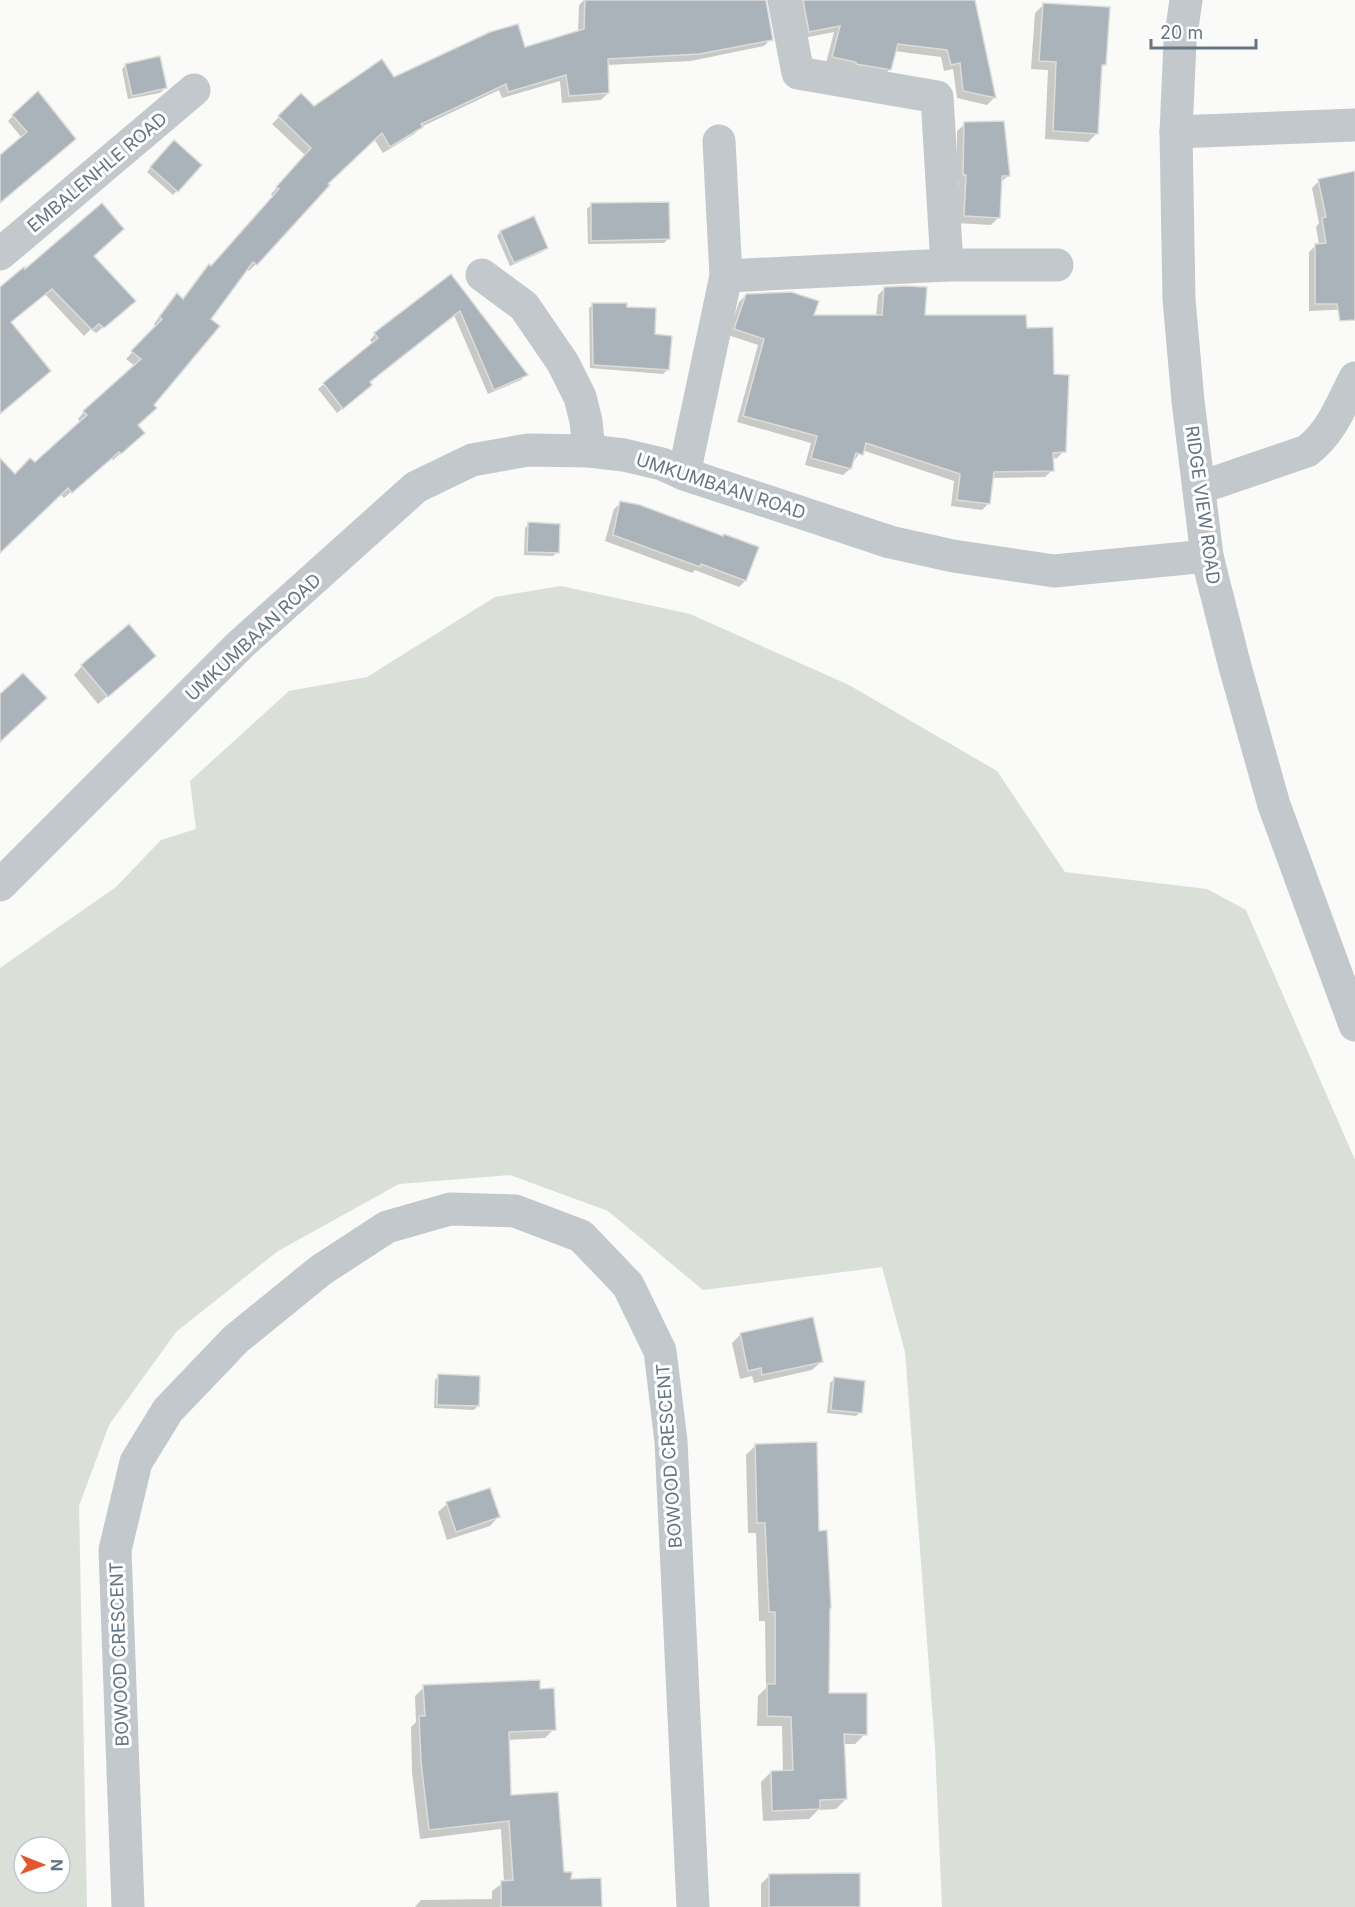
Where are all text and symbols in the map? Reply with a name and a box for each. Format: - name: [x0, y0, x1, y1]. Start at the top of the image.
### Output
- scale bar: [1151, 12, 1256, 50]
- text: 20 m: [1160, 22, 1203, 43]
- street label: EMBALENHLE ROAD: [23, 108, 171, 236]
- street label: RIDGE VIEW ROAD: [1181, 424, 1225, 586]
- street label: UMKUMBAAN ROAD: [634, 449, 808, 523]
- street label: UMKUMBAAN ROAD: [181, 569, 325, 705]
- street label: BOWOOD CRESCENT: [652, 1363, 686, 1549]
- street label: BOWOOD CRESCENT: [105, 1561, 133, 1747]
- north arrow: [12, 1835, 72, 1895]
- text: N: [47, 1859, 67, 1872]

